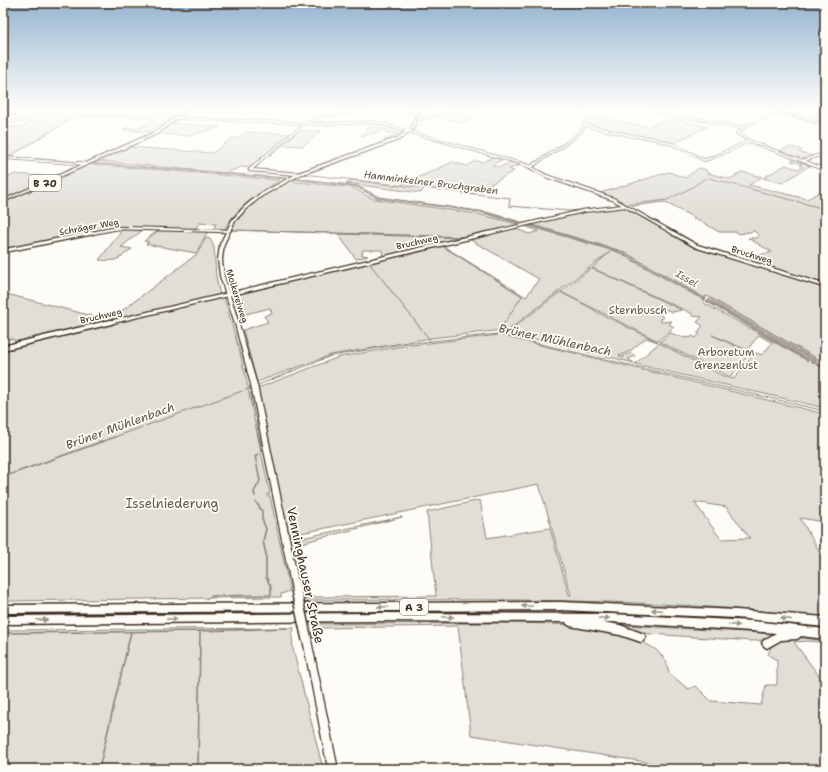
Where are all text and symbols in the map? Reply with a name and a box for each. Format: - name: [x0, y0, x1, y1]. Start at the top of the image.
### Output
- water label: Hamminkelner Bruchgraben: [363, 168, 499, 197]
- road number: B 70: [29, 175, 61, 191]
- street label: Schräger Weg: [58, 216, 120, 238]
- street label: Bruchweg: [395, 231, 439, 253]
- street label: Bruchweg: [730, 243, 774, 267]
- water label: Issel: [672, 266, 700, 290]
- street label: Molkereiweg: [223, 267, 251, 325]
- park label: Sternbusch: [609, 303, 667, 318]
- street label: Bruchweg: [79, 305, 123, 327]
- water label: Brüner Mühlenbach: [497, 320, 613, 360]
- park label: Arboretum Grenzenlust: [694, 345, 758, 373]
- water label: Brüner Mühlenbach: [63, 399, 177, 453]
- park label: Isselniederung: [125, 495, 219, 512]
- street label: Venninghauser Straße: [283, 505, 328, 645]
- road number: A 3: [400, 599, 428, 615]
- one-way arrow: [520, 603, 533, 609]
- one-way arrow: [376, 604, 389, 610]
- one-way arrow: [650, 606, 663, 613]
- one-way arrow: [442, 614, 455, 620]
- one-way arrow: [598, 615, 611, 621]
- one-way arrow: [780, 615, 792, 622]
- one-way arrow: [166, 616, 179, 622]
- one-way arrow: [36, 617, 49, 623]
- one-way arrow: [728, 622, 740, 629]

